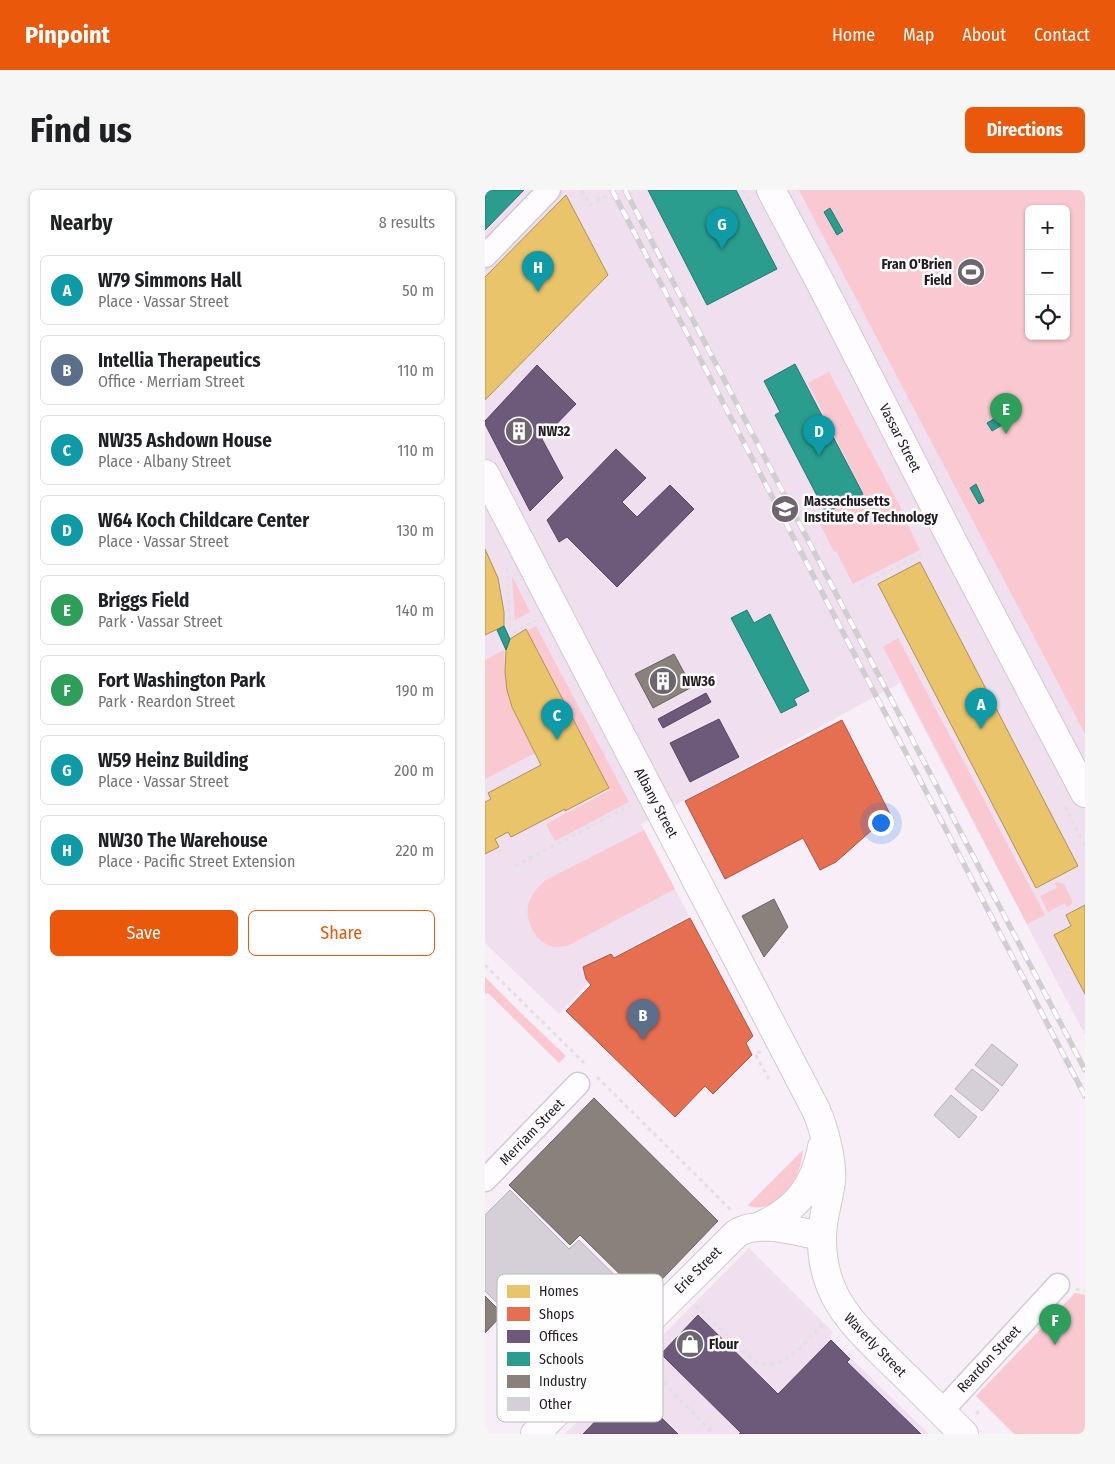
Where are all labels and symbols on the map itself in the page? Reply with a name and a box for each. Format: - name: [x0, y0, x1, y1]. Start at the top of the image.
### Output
- pin: G: [706, 208, 738, 249]
- pin: H: [522, 251, 554, 292]
- place label: Fran O'Brien Field: [881, 256, 952, 289]
- sports icon: Fran O'Brien Field: [956, 257, 986, 287]
- pin: E: [990, 393, 1022, 434]
- street label: Vassar Street: [876, 401, 925, 475]
- pin: D: [803, 415, 835, 456]
- building icon: NW32: [504, 416, 534, 446]
- place label: NW32: [538, 423, 571, 440]
- place label: Massachusetts Institute of Technology: [804, 493, 938, 526]
- school or university icon: Massachusetts Institute of Technology: [770, 494, 800, 524]
- building icon: NW36: [648, 666, 678, 696]
- place label: NW36: [682, 673, 715, 690]
- pin: A: [965, 688, 997, 729]
- pin: C: [541, 699, 573, 740]
- street label: Albany Street: [631, 765, 682, 841]
- your location: [868, 810, 894, 836]
- pin: B: [627, 999, 659, 1040]
- street label: Merriam Street: [496, 1095, 568, 1169]
- street label: Erie Street: [671, 1243, 725, 1297]
- legend: [497, 1274, 663, 1422]
- text: Homes: [539, 1283, 579, 1300]
- pin: F: [1039, 1304, 1071, 1345]
- text: Shops: [539, 1306, 574, 1323]
- street label: Waverly Street: [840, 1310, 910, 1381]
- street label: Reardon Street: [954, 1322, 1025, 1396]
- text: Offices: [539, 1328, 578, 1345]
- shop icon: Flour: [675, 1329, 705, 1359]
- place label: Flour: [709, 1336, 740, 1353]
- text: Schools: [539, 1351, 584, 1368]
- text: Industry: [539, 1373, 587, 1390]
- text: Other: [539, 1396, 572, 1413]

